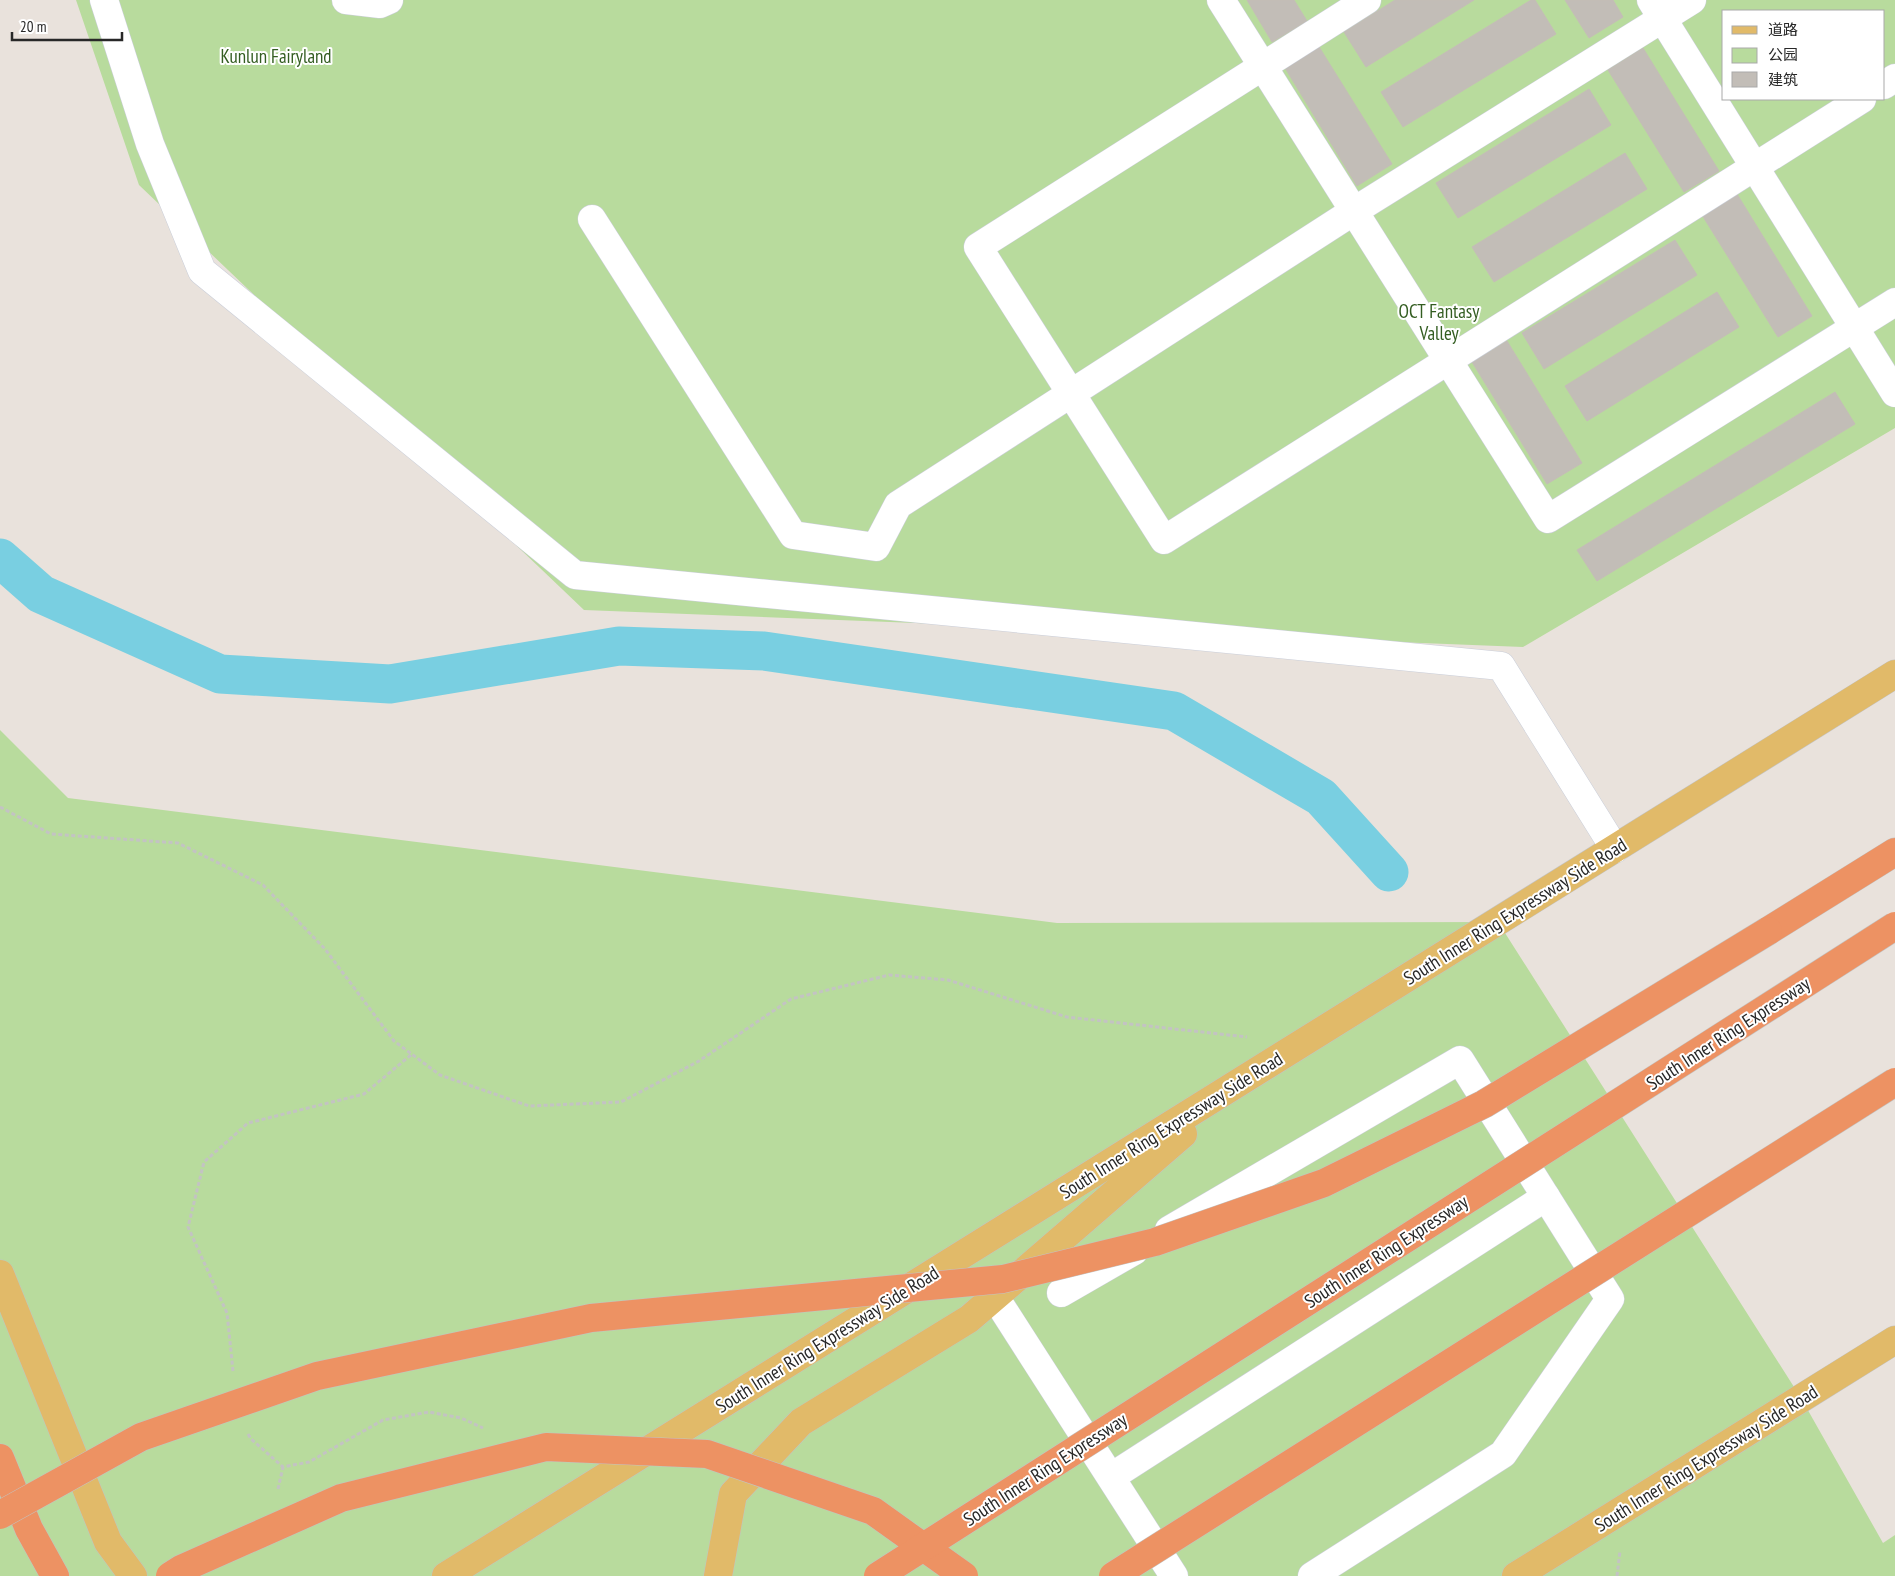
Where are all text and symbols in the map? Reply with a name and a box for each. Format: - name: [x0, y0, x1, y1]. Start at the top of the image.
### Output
- scale bar: [12, 10, 122, 42]
- legend: [1722, 10, 1885, 100]
- text: 20 m: [20, 17, 46, 36]
- text: 道路: [1768, 20, 1798, 39]
- park label: Kunlun Fairyland: [220, 44, 332, 68]
- text: 公园: [1768, 45, 1798, 64]
- text: 建筑: [1768, 70, 1798, 89]
- park label: OCT Fantasy Valley: [1399, 299, 1480, 345]
- street label: South Inner Ring Expressway Side Road: [1399, 832, 1631, 990]
- street label: South Inner Ring Expressway: [1642, 971, 1815, 1095]
- street label: South Inner Ring Expressway Side Road: [1055, 1046, 1287, 1204]
- street label: South Inner Ring Expressway: [1300, 1189, 1473, 1313]
- street label: South Inner Ring Expressway Side Road: [711, 1260, 943, 1418]
- street label: South Inner Ring Expressway Side Road: [1590, 1379, 1822, 1537]
- street label: South Inner Ring Expressway: [959, 1407, 1132, 1531]

